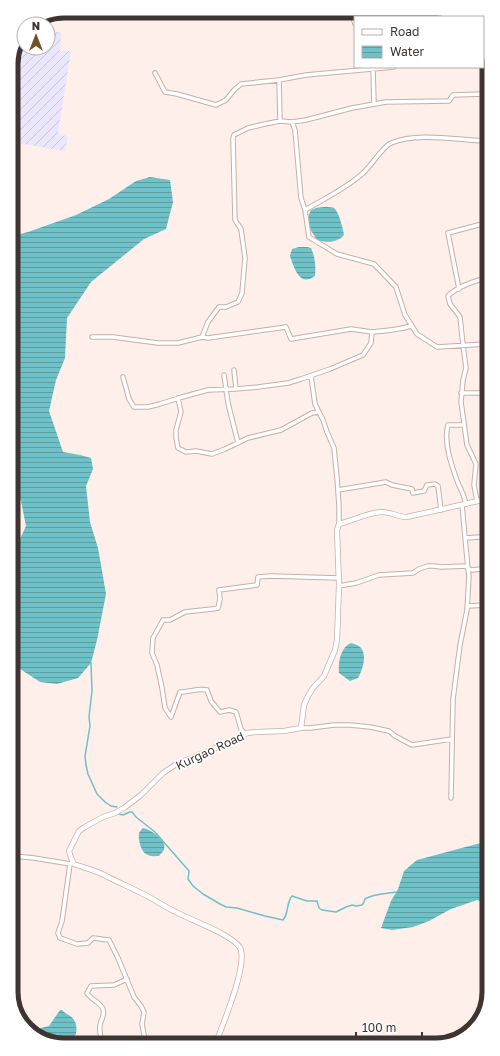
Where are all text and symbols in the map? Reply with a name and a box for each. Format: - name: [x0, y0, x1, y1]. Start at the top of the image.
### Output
- north arrow: [16, 16, 56, 56]
- legend: [354, 16, 484, 68]
- text: N: [32, 19, 40, 32]
- text: Road: [390, 24, 419, 39]
- text: Water: [390, 44, 424, 59]
- street label: Kurgao Road: [173, 728, 246, 773]
- scale bar: [356, 1014, 422, 1040]
- text: 100 m: [362, 1020, 396, 1035]

